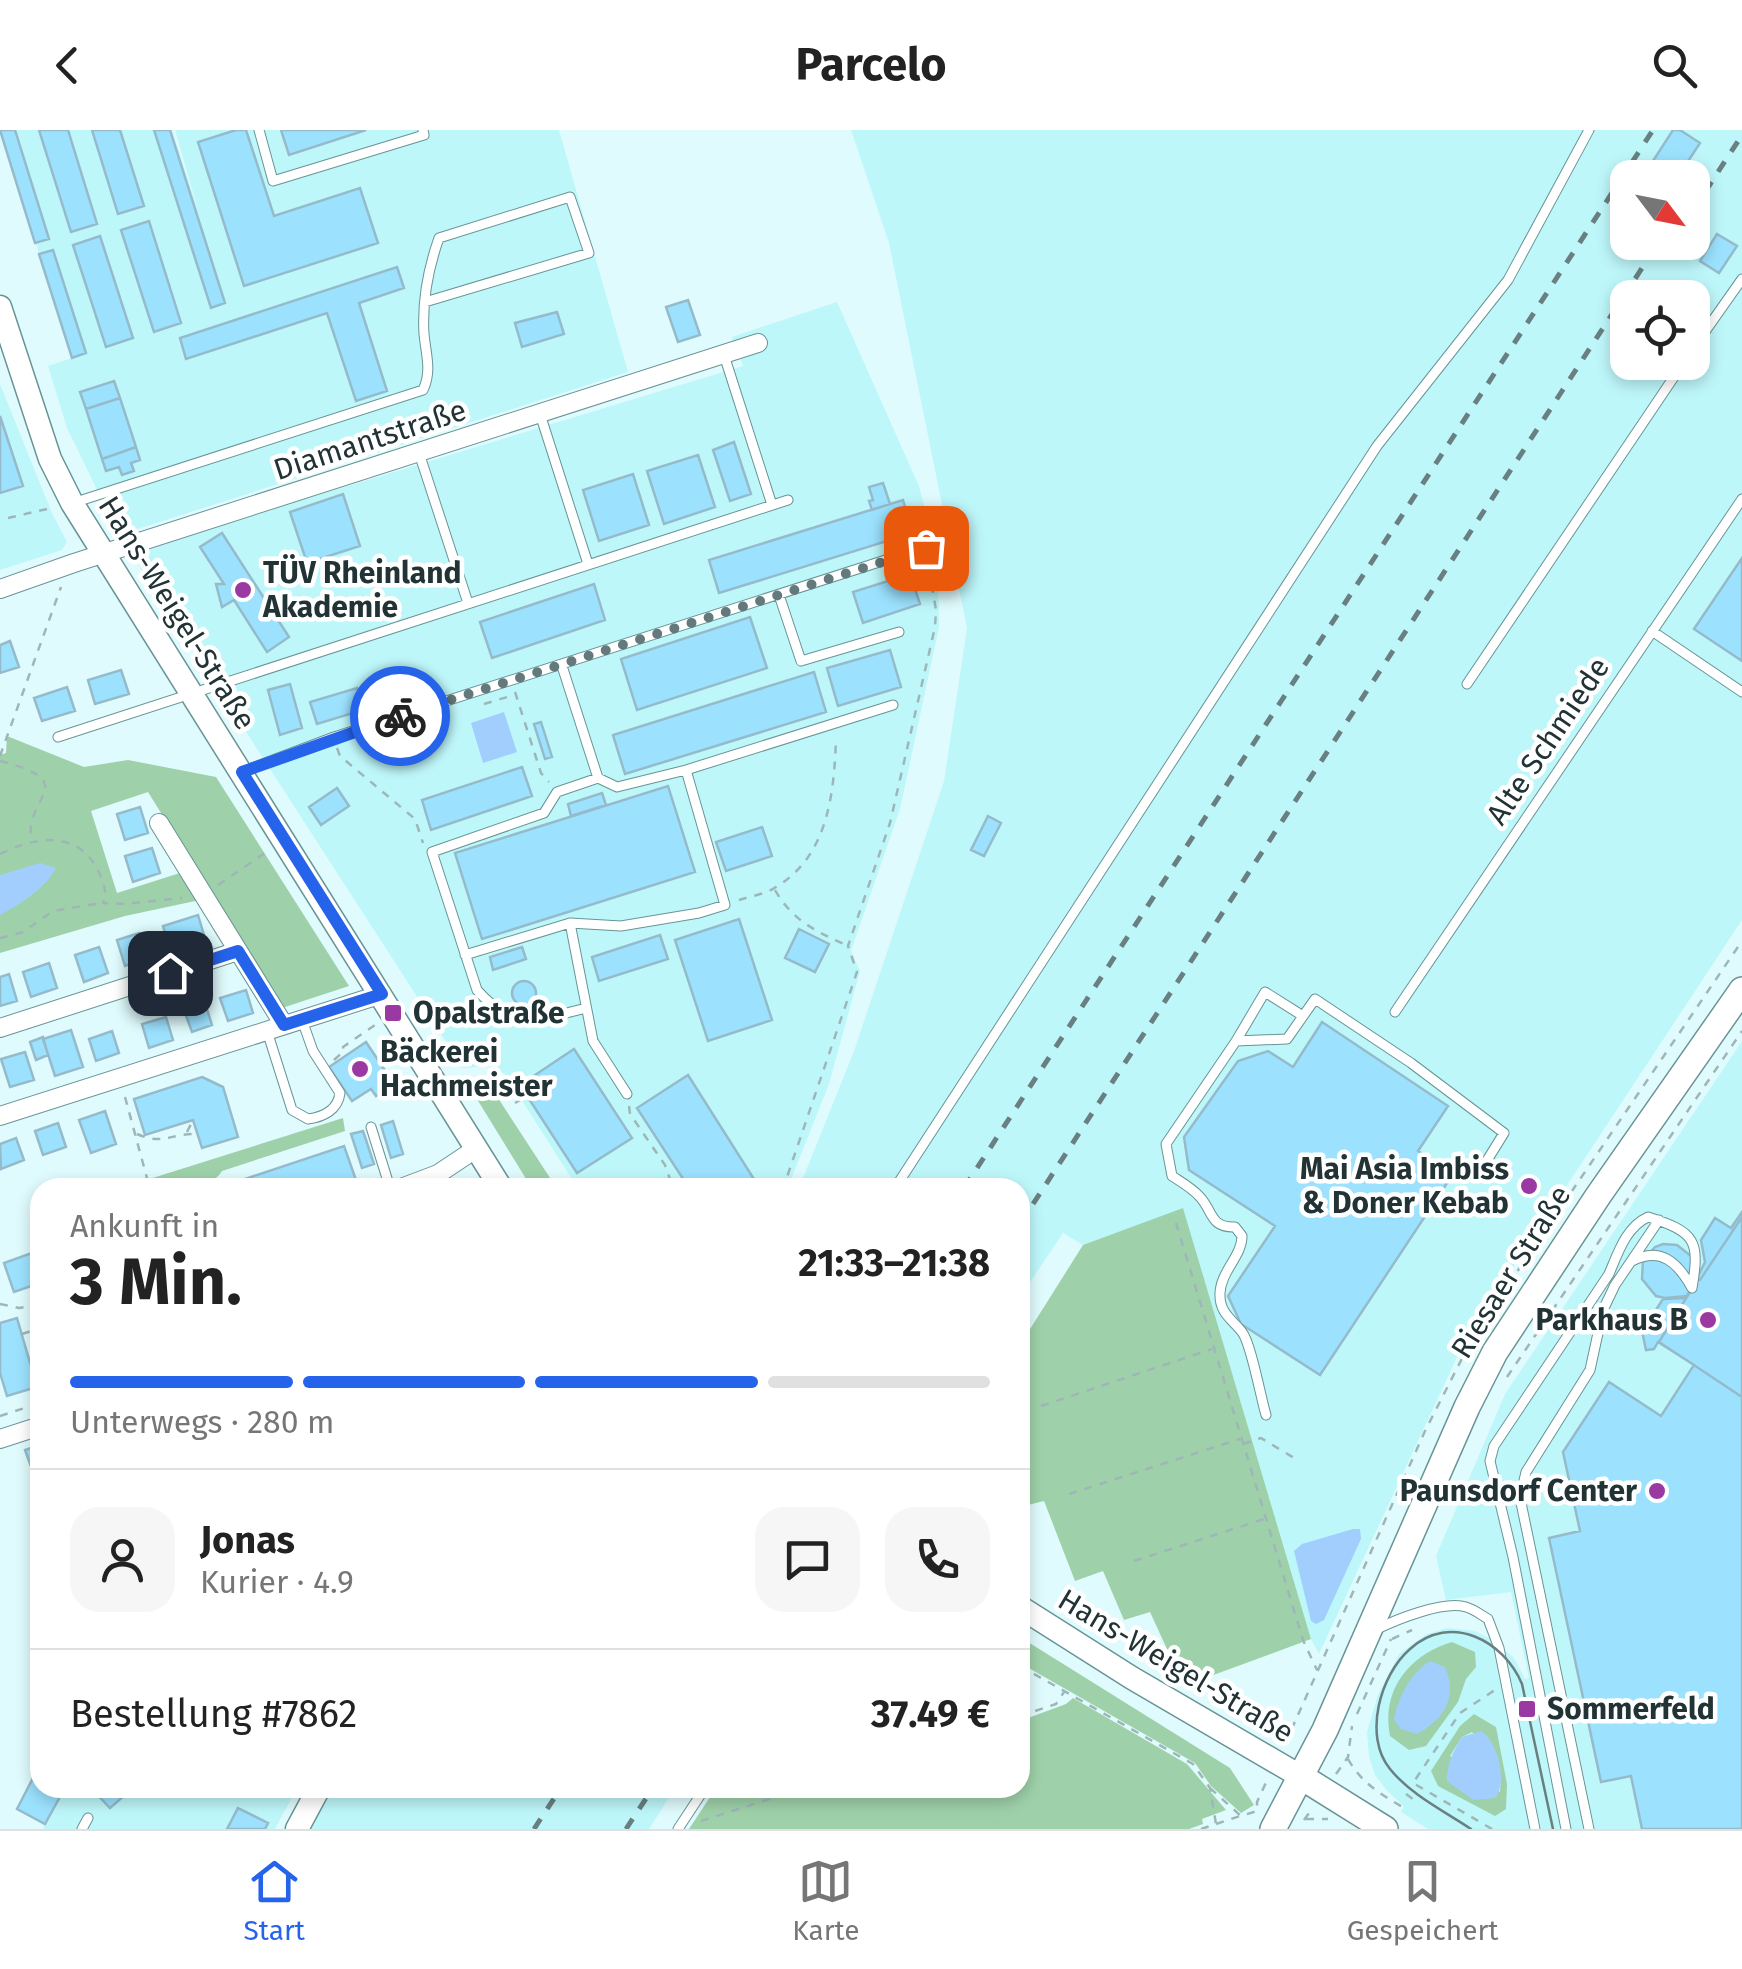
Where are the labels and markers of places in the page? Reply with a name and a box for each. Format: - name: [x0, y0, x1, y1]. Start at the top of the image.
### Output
- pin: [884, 506, 969, 591]
- place label: TÜV Rheinland Akademie: [262, 554, 462, 625]
- marker: TÜV Rheinland Akademie: [232, 579, 254, 601]
- pin: [128, 931, 213, 1016]
- place label: Opalstraße: [413, 995, 565, 1031]
- marker: Opalstraße: [382, 1002, 404, 1024]
- place label: Bäckerei Hachmeister: [380, 1034, 554, 1104]
- marker: Bäckerei Hachmeister: [349, 1058, 371, 1080]
- place label: Mai Asia Imbiss & Doner Kebab: [1300, 1151, 1509, 1221]
- marker: Mai Asia Imbiss & Doner Kebab: [1518, 1175, 1540, 1197]
- place label: Parkhaus B: [1536, 1302, 1688, 1338]
- marker: Parkhaus B: [1697, 1309, 1719, 1331]
- place label: Paunsdorf Center: [1400, 1473, 1638, 1509]
- marker: Paunsdorf Center: [1646, 1480, 1668, 1502]
- place label: Sommerfeld: [1547, 1691, 1715, 1727]
- marker: Sommerfeld: [1516, 1698, 1538, 1720]

